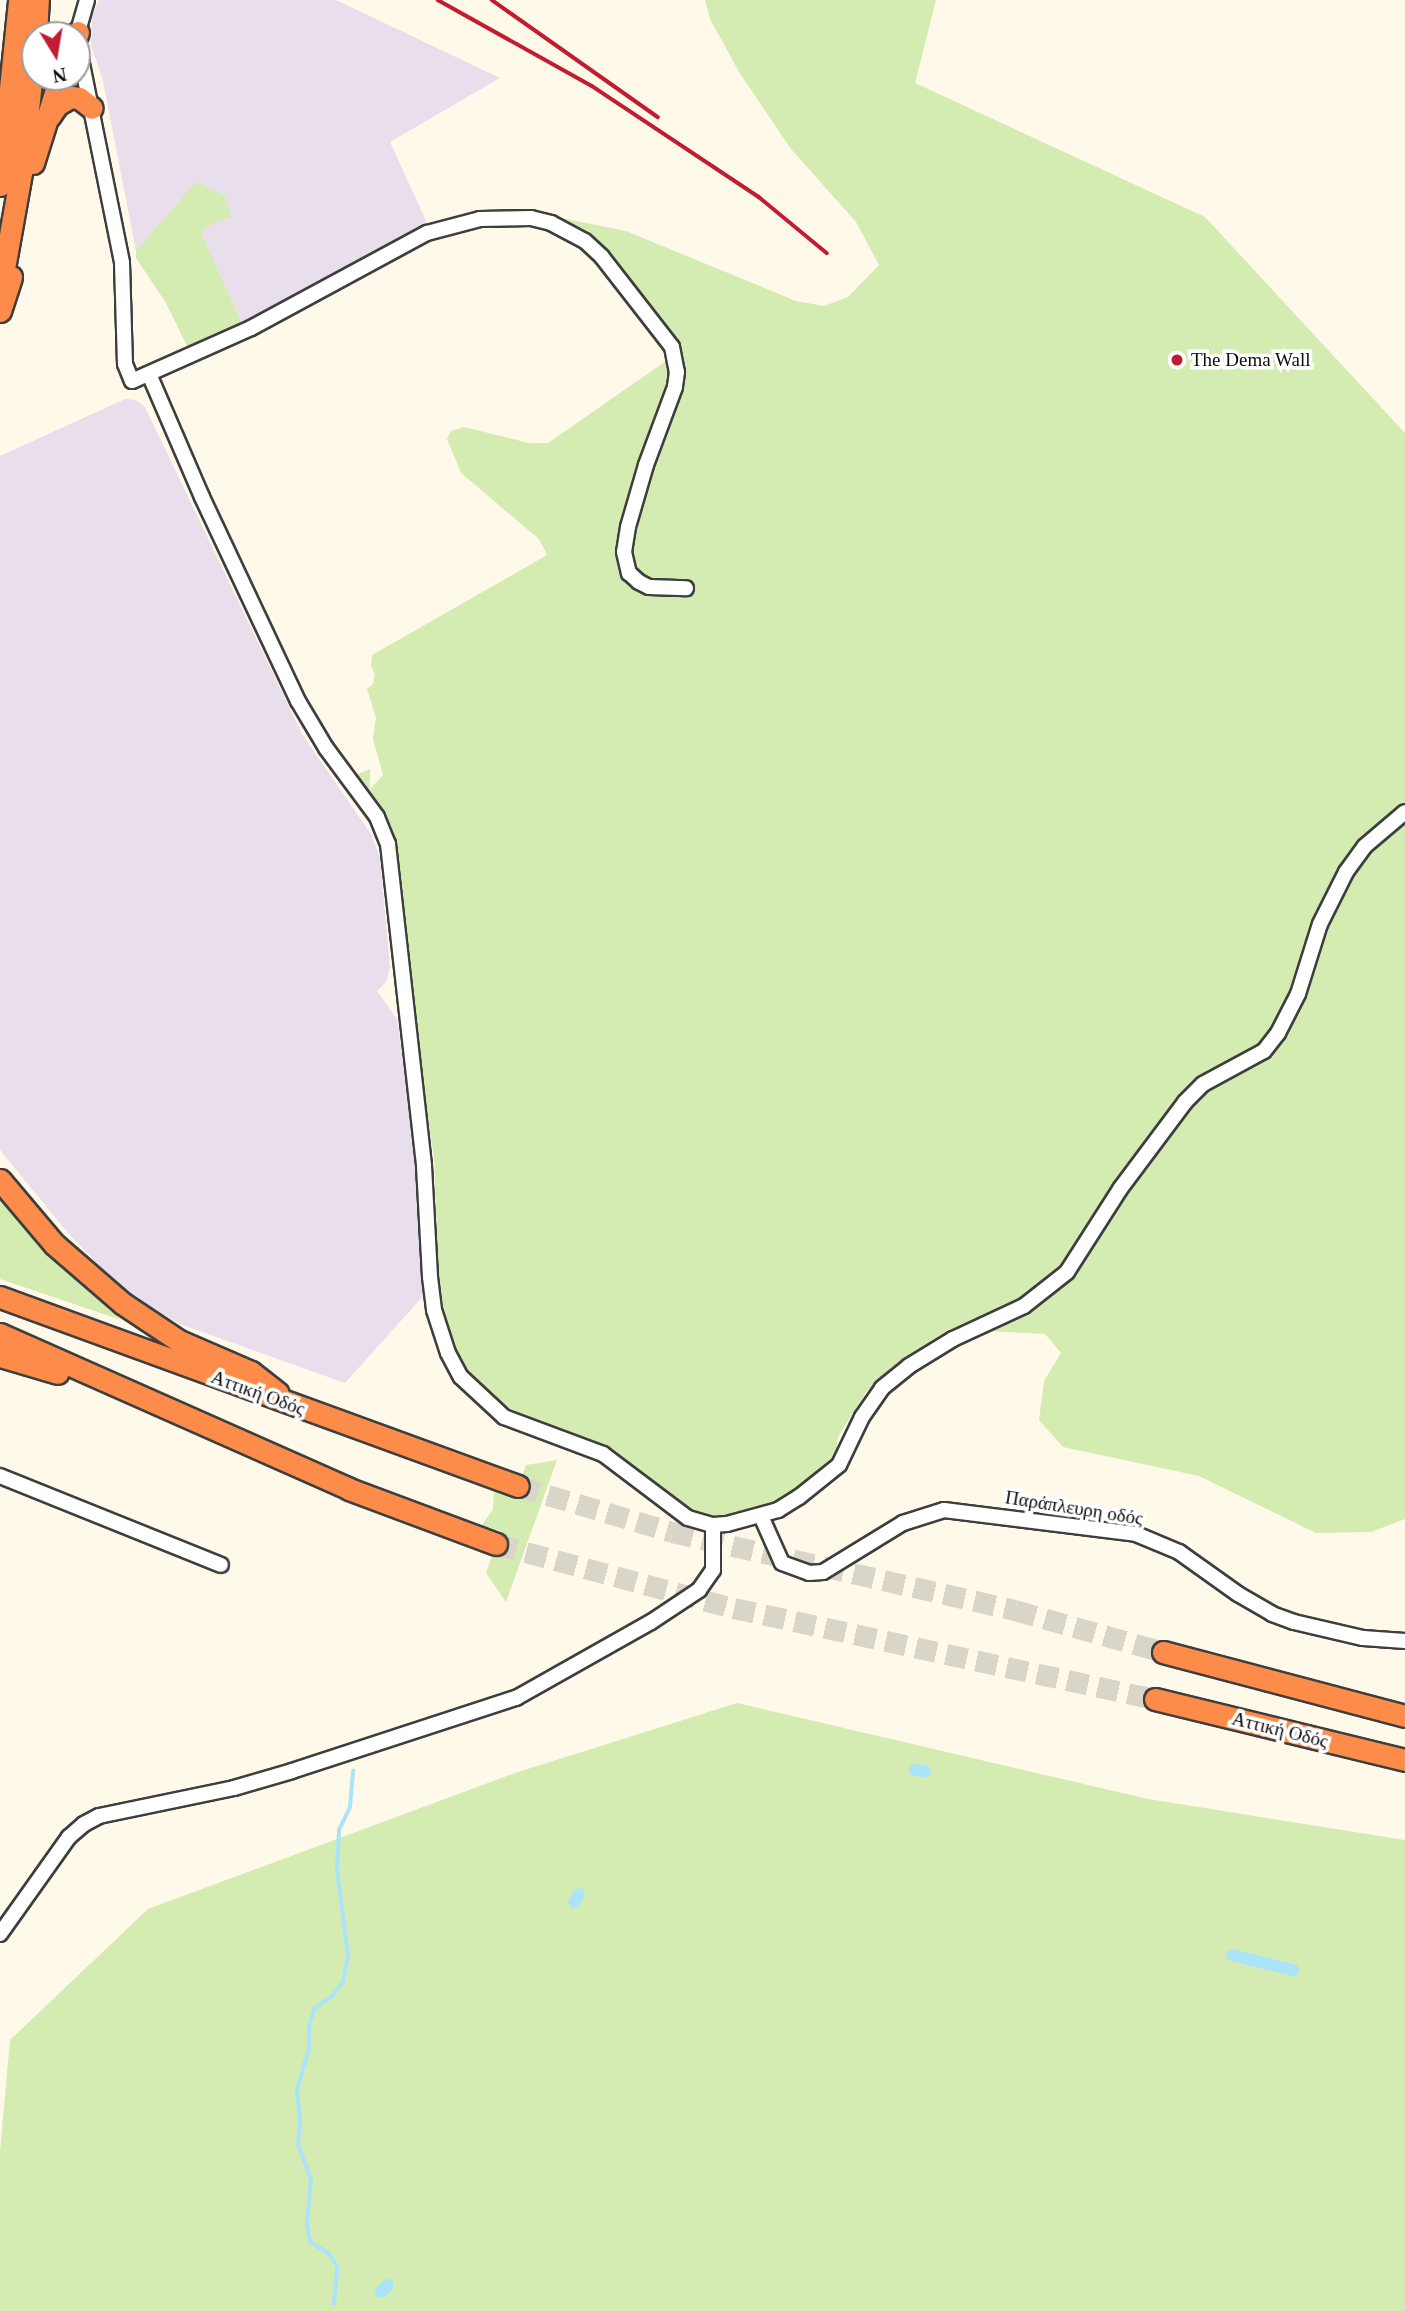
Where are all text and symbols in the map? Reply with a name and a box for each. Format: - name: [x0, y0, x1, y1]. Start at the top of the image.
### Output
- north arrow: [21, 21, 91, 91]
- text: N: [51, 64, 68, 87]
- place label: The Dema Wall: [1191, 349, 1311, 371]
- marker: The Dema Wall: [1169, 352, 1185, 368]
- street label: Αττική Οδός: [208, 1366, 308, 1420]
- street label: Παράπλευρη οδός: [1004, 1486, 1144, 1530]
- street label: Αττική Οδός: [1230, 1707, 1330, 1753]

